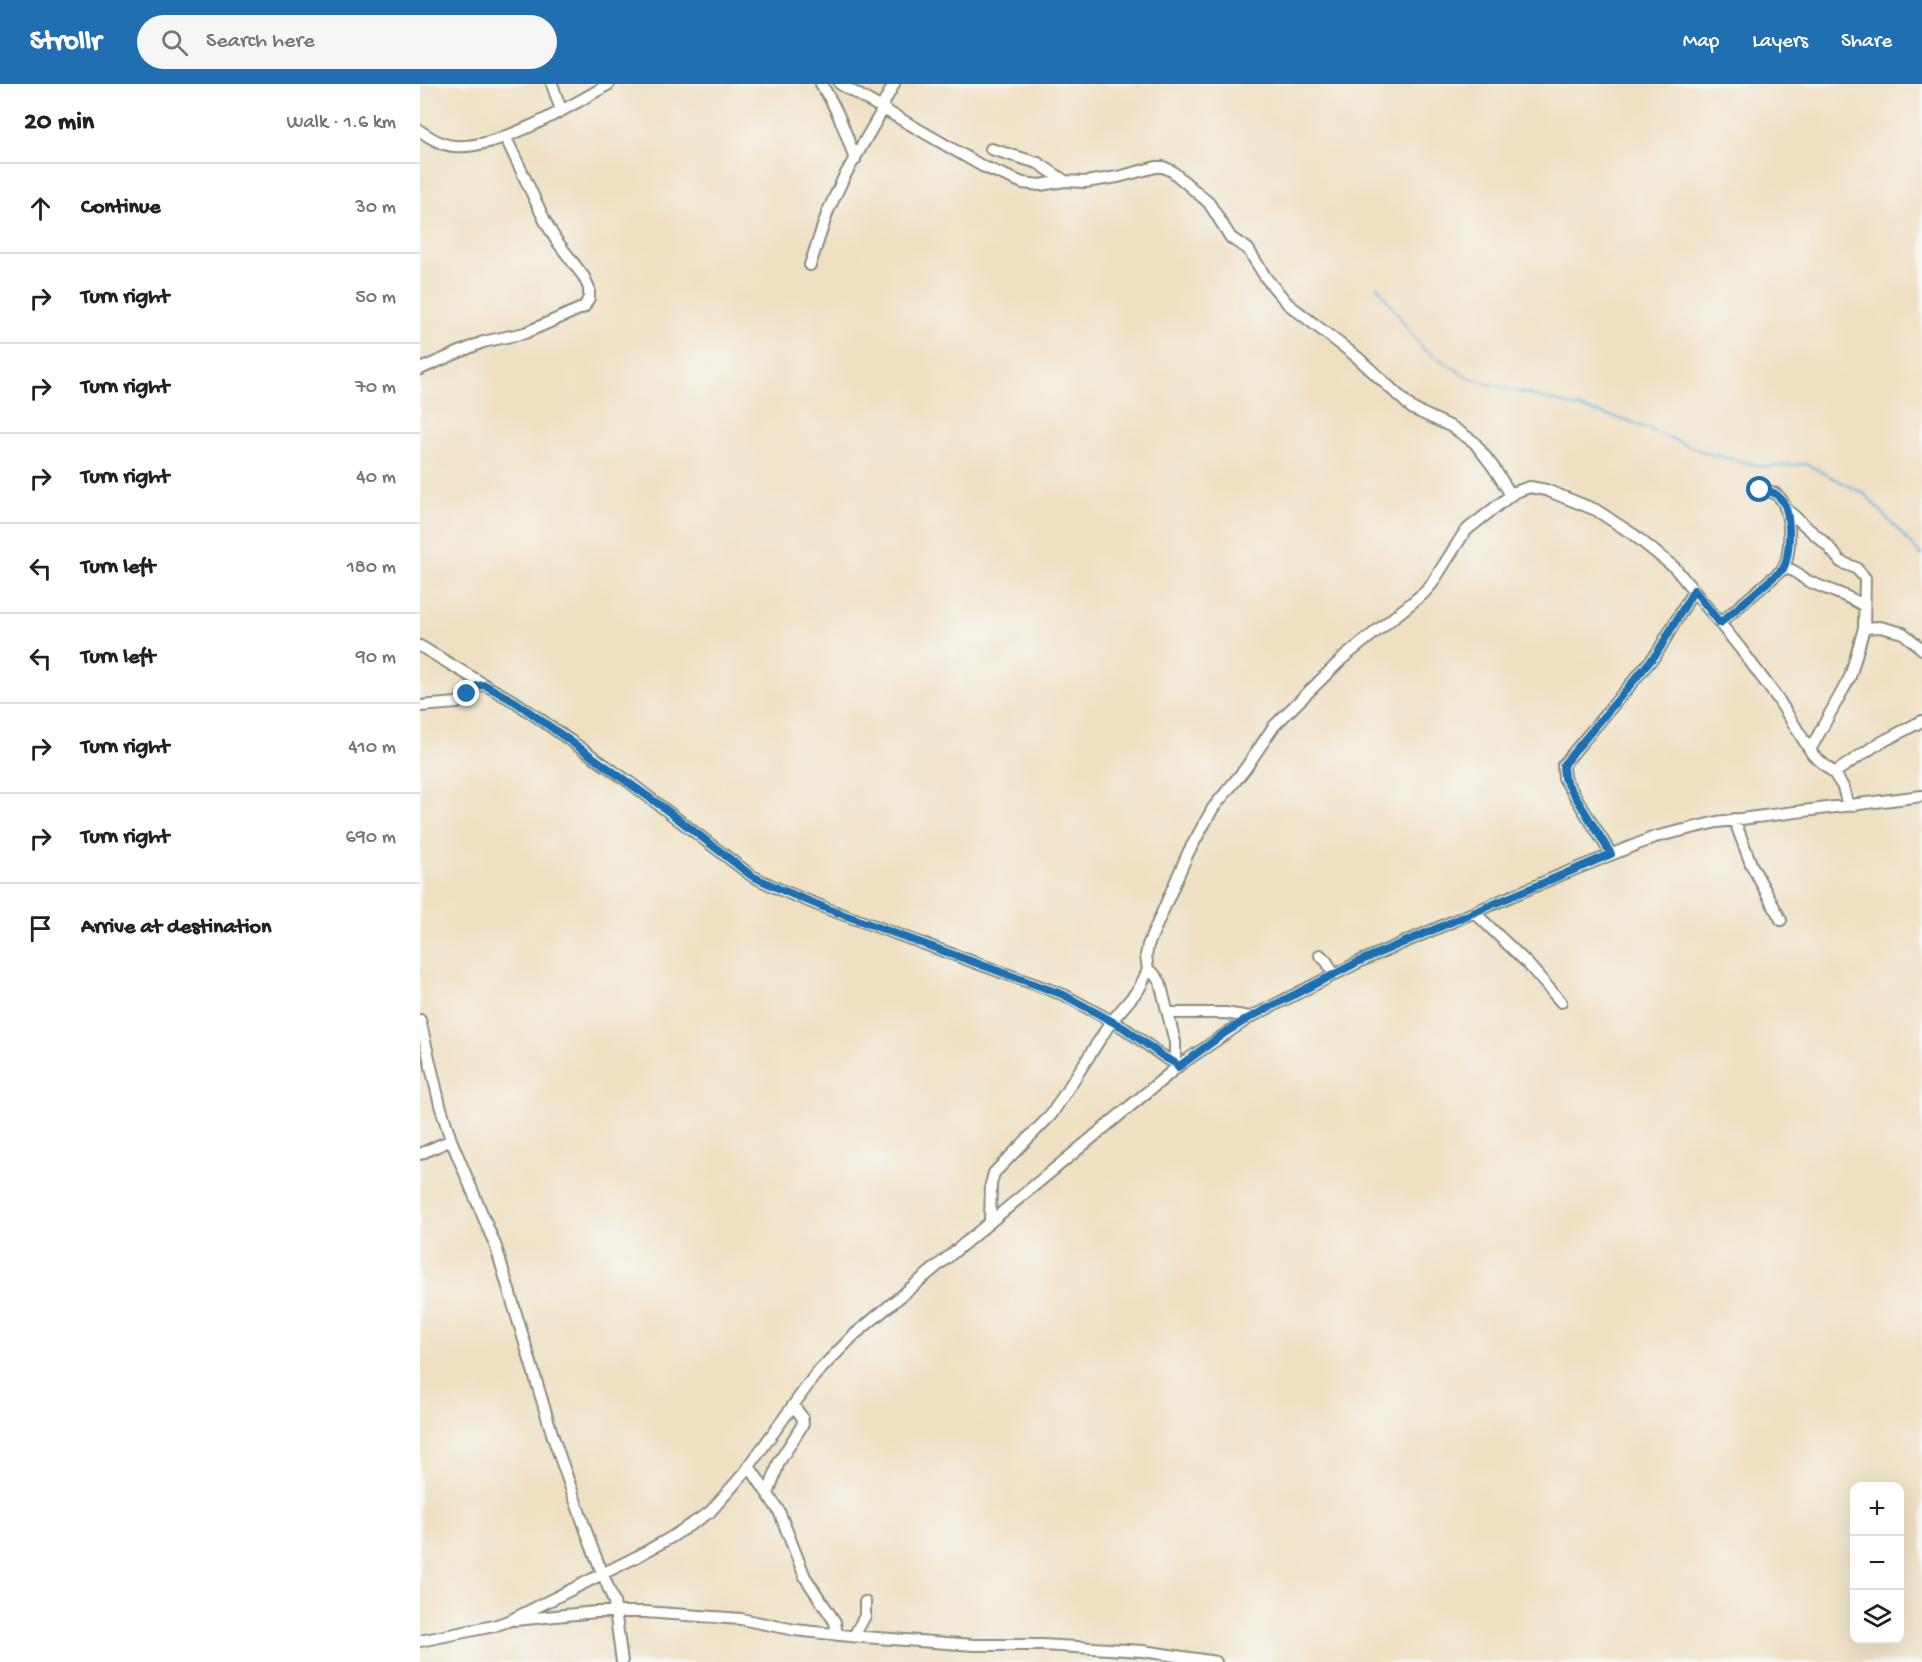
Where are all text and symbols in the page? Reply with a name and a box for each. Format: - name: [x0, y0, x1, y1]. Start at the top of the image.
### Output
- search box: [137, 15, 557, 69]
- text: Strollr: [30, 26, 101, 59]
- icon: search: [158, 26, 191, 59]
- text: Search here: [206, 29, 315, 55]
- text: Map: [1683, 30, 1719, 55]
- text: Layers: [1752, 30, 1808, 55]
- text: Share: [1841, 30, 1892, 55]
- text: 20 min: [24, 108, 94, 139]
- text: Walk · 1.6 km: [286, 112, 396, 135]
- icon: ahead: [24, 192, 57, 225]
- text: Continue: [81, 195, 161, 221]
- text: 30 m: [355, 197, 396, 220]
- icon: right: [24, 282, 57, 315]
- text: Turn right: [81, 285, 169, 311]
- text: 50 m: [355, 287, 396, 310]
- icon: right: [24, 372, 57, 405]
- text: Turn right: [81, 375, 169, 401]
- text: 70 m: [355, 377, 396, 400]
- icon: right: [24, 462, 57, 495]
- text: Turn right: [81, 465, 169, 491]
- text: 40 m: [356, 467, 396, 490]
- route start: [1746, 476, 1772, 502]
- icon: left: [24, 552, 57, 585]
- text: Turn left: [81, 555, 155, 581]
- text: 180 m: [347, 557, 396, 580]
- icon: left: [24, 642, 57, 675]
- text: Turn left: [81, 645, 155, 671]
- text: 90 m: [356, 647, 396, 670]
- route end: [453, 680, 479, 706]
- icon: right: [24, 732, 57, 765]
- text: Turn right: [81, 735, 169, 761]
- text: 410 m: [348, 737, 396, 760]
- icon: right: [24, 822, 57, 855]
- text: Turn right: [81, 825, 169, 851]
- text: 690 m: [346, 827, 396, 850]
- icon: arrive: [24, 912, 57, 945]
- text: Arrive at destination: [81, 915, 271, 941]
- map controls: [1850, 1482, 1904, 1644]
- button: +: [1850, 1482, 1904, 1536]
- button: −: [1850, 1536, 1904, 1590]
- button: layers: [1850, 1590, 1904, 1644]

